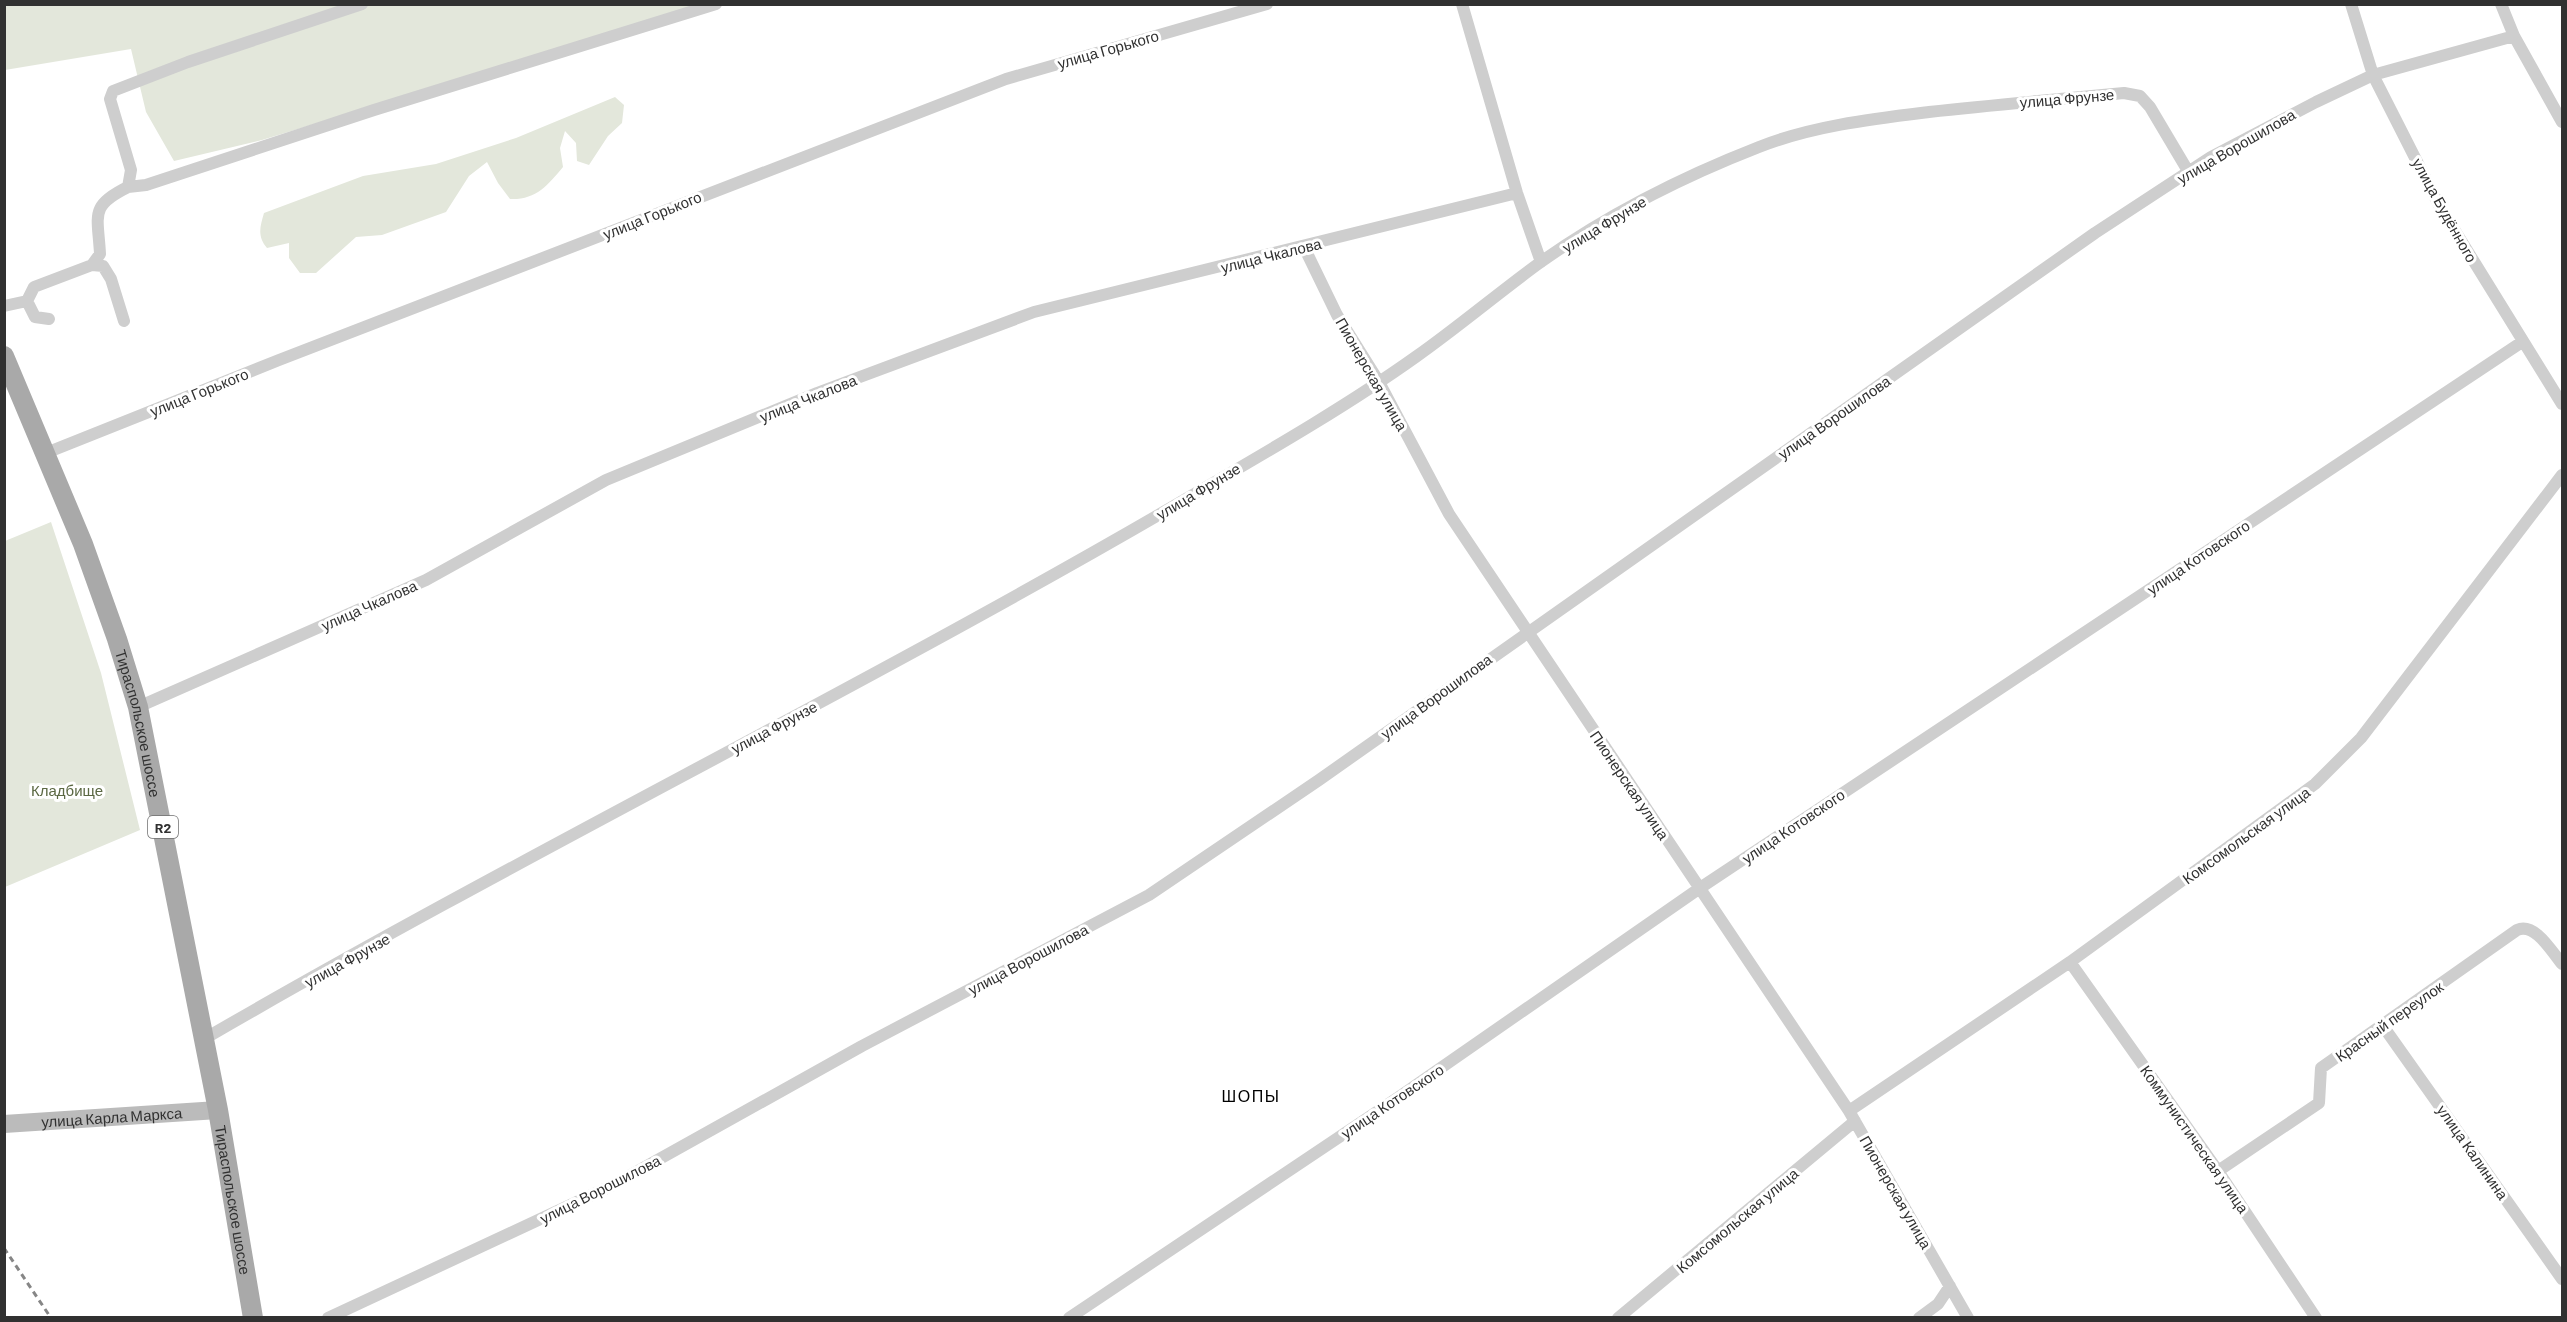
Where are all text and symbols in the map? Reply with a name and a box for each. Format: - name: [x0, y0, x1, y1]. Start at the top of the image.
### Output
- street label: улица Горького: [1055, 26, 1161, 72]
- street label: улица Фрунзе: [2019, 85, 2115, 111]
- street label: улица Ворошилова: [2174, 105, 2299, 187]
- street label: улица Будённого: [2409, 155, 2481, 265]
- street label: улица Горького: [600, 187, 704, 243]
- street label: улица Фрунзе: [1559, 192, 1649, 256]
- street label: улица Чкалова: [1219, 234, 1324, 276]
- street label: Пионерская улица: [1332, 314, 1412, 434]
- street label: улица Горького: [147, 364, 251, 420]
- street label: улица Чкалова: [757, 370, 860, 426]
- street label: улица Ворошилова: [1774, 371, 1894, 463]
- street label: улица Фрунзе: [1153, 459, 1243, 523]
- street label: улица Котовского: [2143, 516, 2253, 598]
- street label: улица Чкалова: [318, 576, 420, 634]
- street label: Тираспольское шоссе: [112, 647, 165, 799]
- street label: улица Ворошилова: [1377, 649, 1496, 742]
- street label: улица Фрунзе: [728, 697, 820, 757]
- street label: Пионерская улица: [1587, 727, 1673, 843]
- park label: Кладбище: [31, 781, 103, 799]
- street label: Комсомольская улица: [2179, 782, 2314, 887]
- street label: улица Котовского: [1738, 785, 1848, 867]
- road number: R2: [148, 816, 178, 838]
- street label: улица Ворошилова: [965, 920, 1092, 998]
- street label: улица Фрунзе: [301, 929, 393, 991]
- street label: Красный переулок: [2332, 977, 2447, 1065]
- street label: улица Котовского: [1337, 1060, 1447, 1142]
- street label: Коммунистическая улица: [2137, 1062, 2253, 1217]
- district label: ШОПЫ: [1222, 1086, 1280, 1105]
- street label: улица Калинина: [2434, 1101, 2513, 1203]
- street label: улица Карла Маркса: [41, 1103, 184, 1131]
- street label: Тираспольское шоссе: [212, 1124, 255, 1276]
- street label: Пионерская улица: [1856, 1132, 1936, 1252]
- street label: улица Ворошилова: [537, 1150, 664, 1227]
- street label: Комсомольская улица: [1672, 1163, 1802, 1276]

